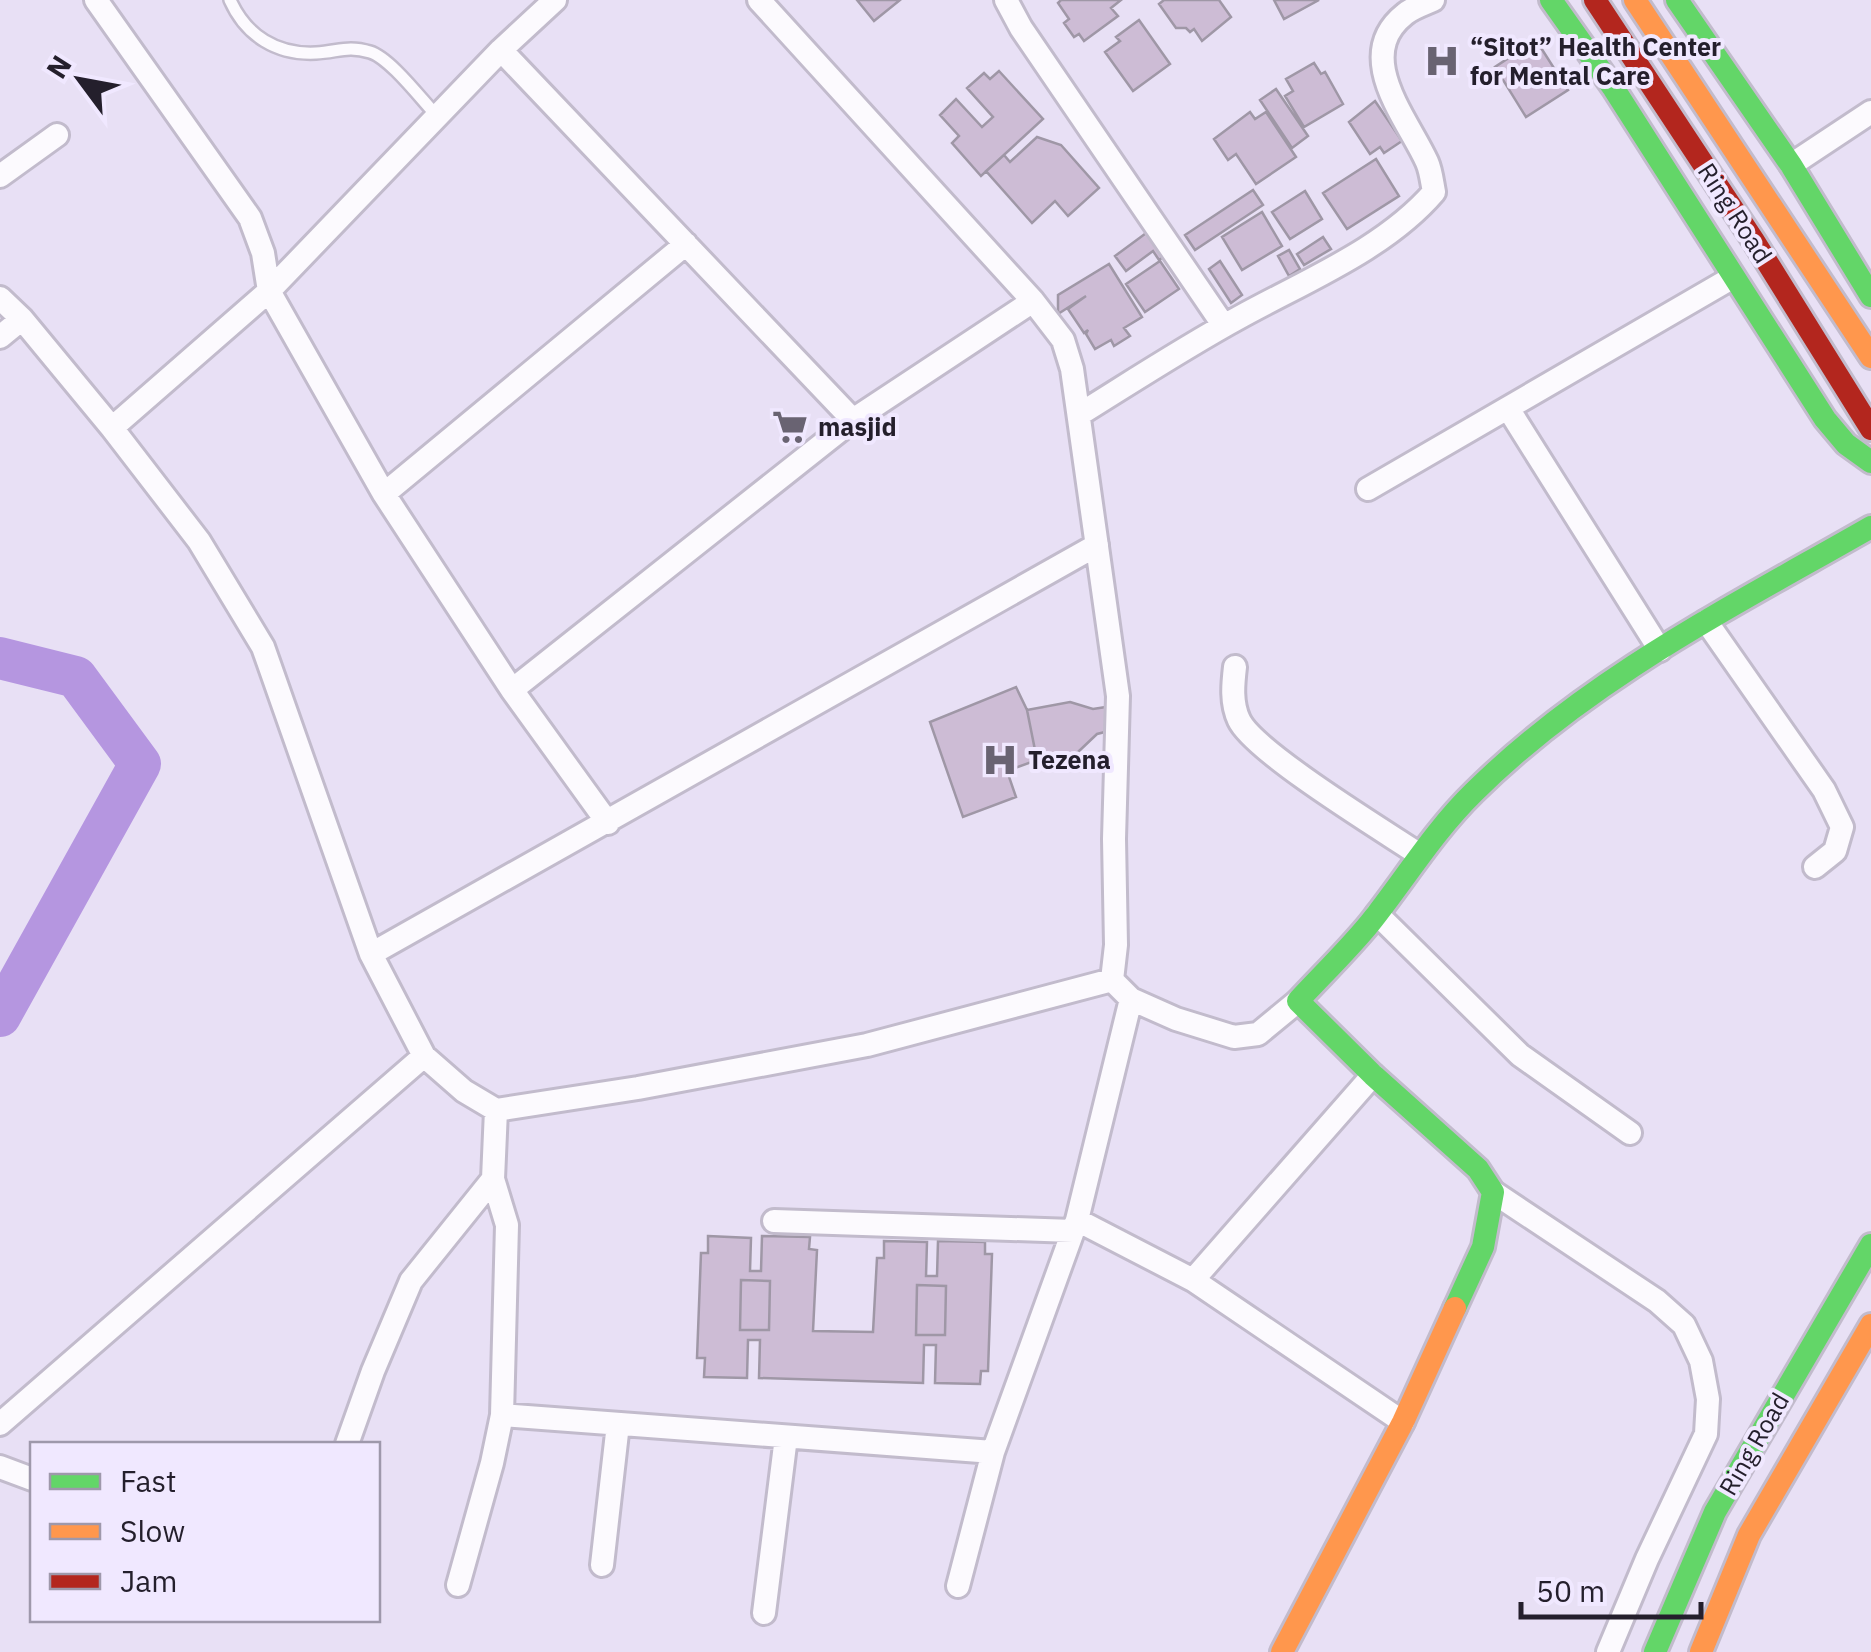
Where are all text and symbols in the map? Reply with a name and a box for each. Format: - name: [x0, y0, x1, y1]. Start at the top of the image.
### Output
- north arrow: [30, 30, 130, 130]
- place label: “Sitot” Health Center for Mental Care: [1470, 30, 1721, 92]
- hospital icon: “Sitot” Health Center for Mental Care: [1423, 42, 1461, 80]
- text: N: [37, 48, 79, 85]
- street label: Ring Road: [1691, 156, 1780, 269]
- supermarket icon: masjid: [771, 408, 809, 446]
- place label: masjid: [818, 410, 897, 443]
- hospital icon: Tezena: [981, 741, 1019, 779]
- place label: Tezena: [1028, 743, 1111, 776]
- street label: Ring Road: [1711, 1387, 1796, 1501]
- legend: [30, 1442, 380, 1622]
- text: Fast: [120, 1461, 177, 1500]
- text: Slow: [120, 1511, 185, 1550]
- scale bar: [1521, 1557, 1701, 1619]
- text: Jam: [120, 1561, 178, 1600]
- text: 50 m: [1536, 1571, 1605, 1610]

